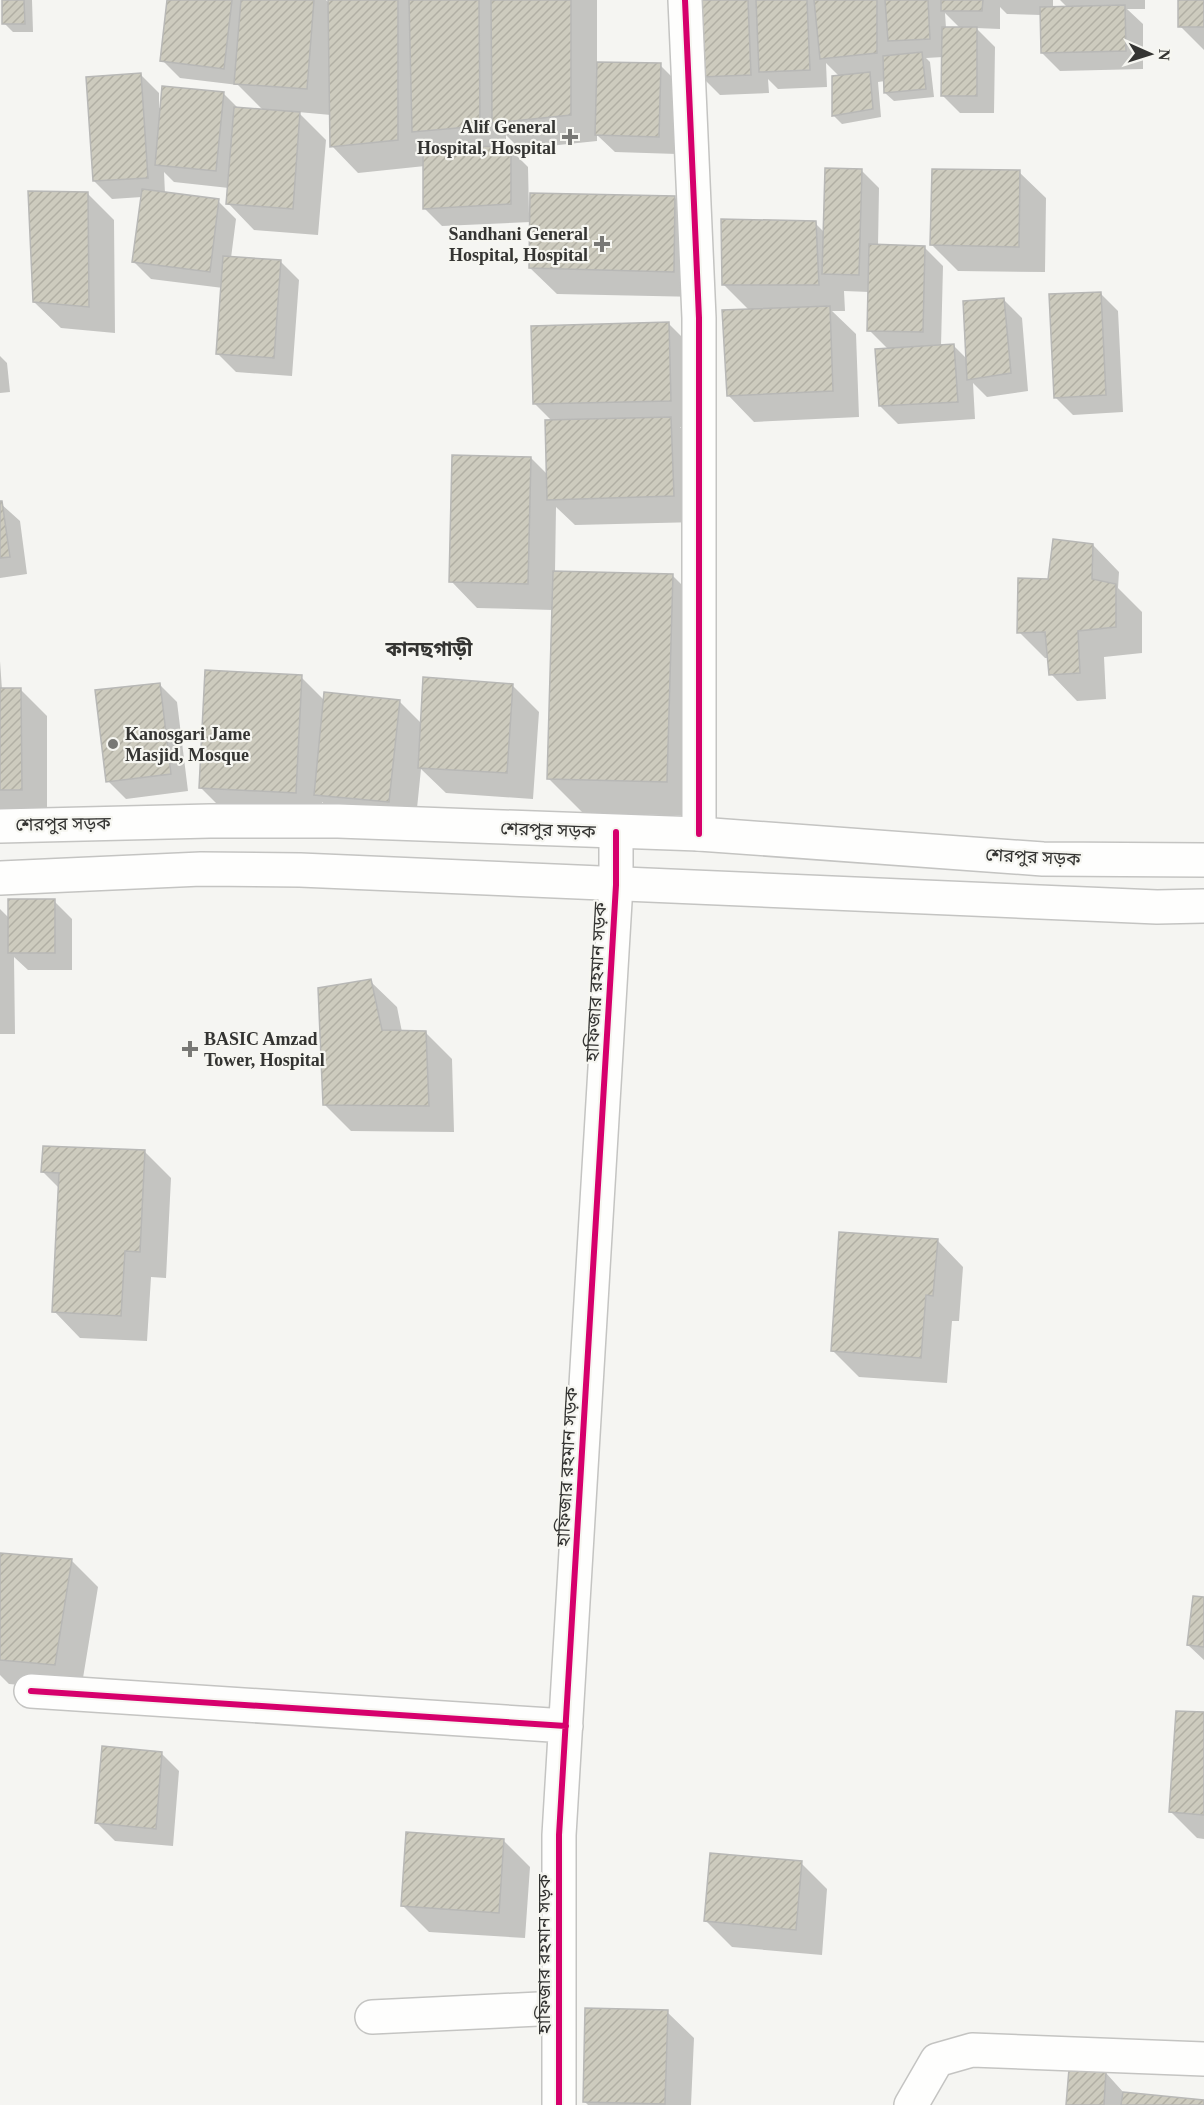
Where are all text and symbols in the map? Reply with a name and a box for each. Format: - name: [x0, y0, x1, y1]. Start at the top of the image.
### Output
- north arrow: [1120, 24, 1180, 84]
- text: N: [1156, 49, 1173, 61]
- place label: Alif General Hospital, Hospital: [417, 117, 556, 158]
- marker: Alif General Hospital, Hospital: [561, 128, 579, 146]
- place label: Sandhani General Hospital, Hospital: [448, 224, 588, 265]
- marker: Sandhani General Hospital, Hospital: [593, 235, 611, 253]
- district label: কানছগাড়ী: [385, 637, 473, 661]
- place label: Kanosgari Jame Masjid, Mosque: [125, 724, 251, 765]
- marker: Kanosgari Jame Masjid, Mosque: [106, 737, 120, 751]
- street label: শেরপুর সড়ক: [15, 813, 111, 836]
- street label: শেরপুর সড়ক: [500, 818, 597, 843]
- street label: শেরপুর সড়ক: [985, 845, 1082, 871]
- street label: হাফিজার রহমান সড়ক: [582, 901, 610, 1063]
- place label: BASIC Amzad Tower, Hospital: [204, 1029, 325, 1070]
- marker: BASIC Amzad Tower, Hospital: [181, 1040, 199, 1058]
- street label: হাফিজার রহমান সড়ক: [553, 1386, 581, 1548]
- street label: হাফিজার রহমান সড়ক: [534, 1874, 554, 2035]

